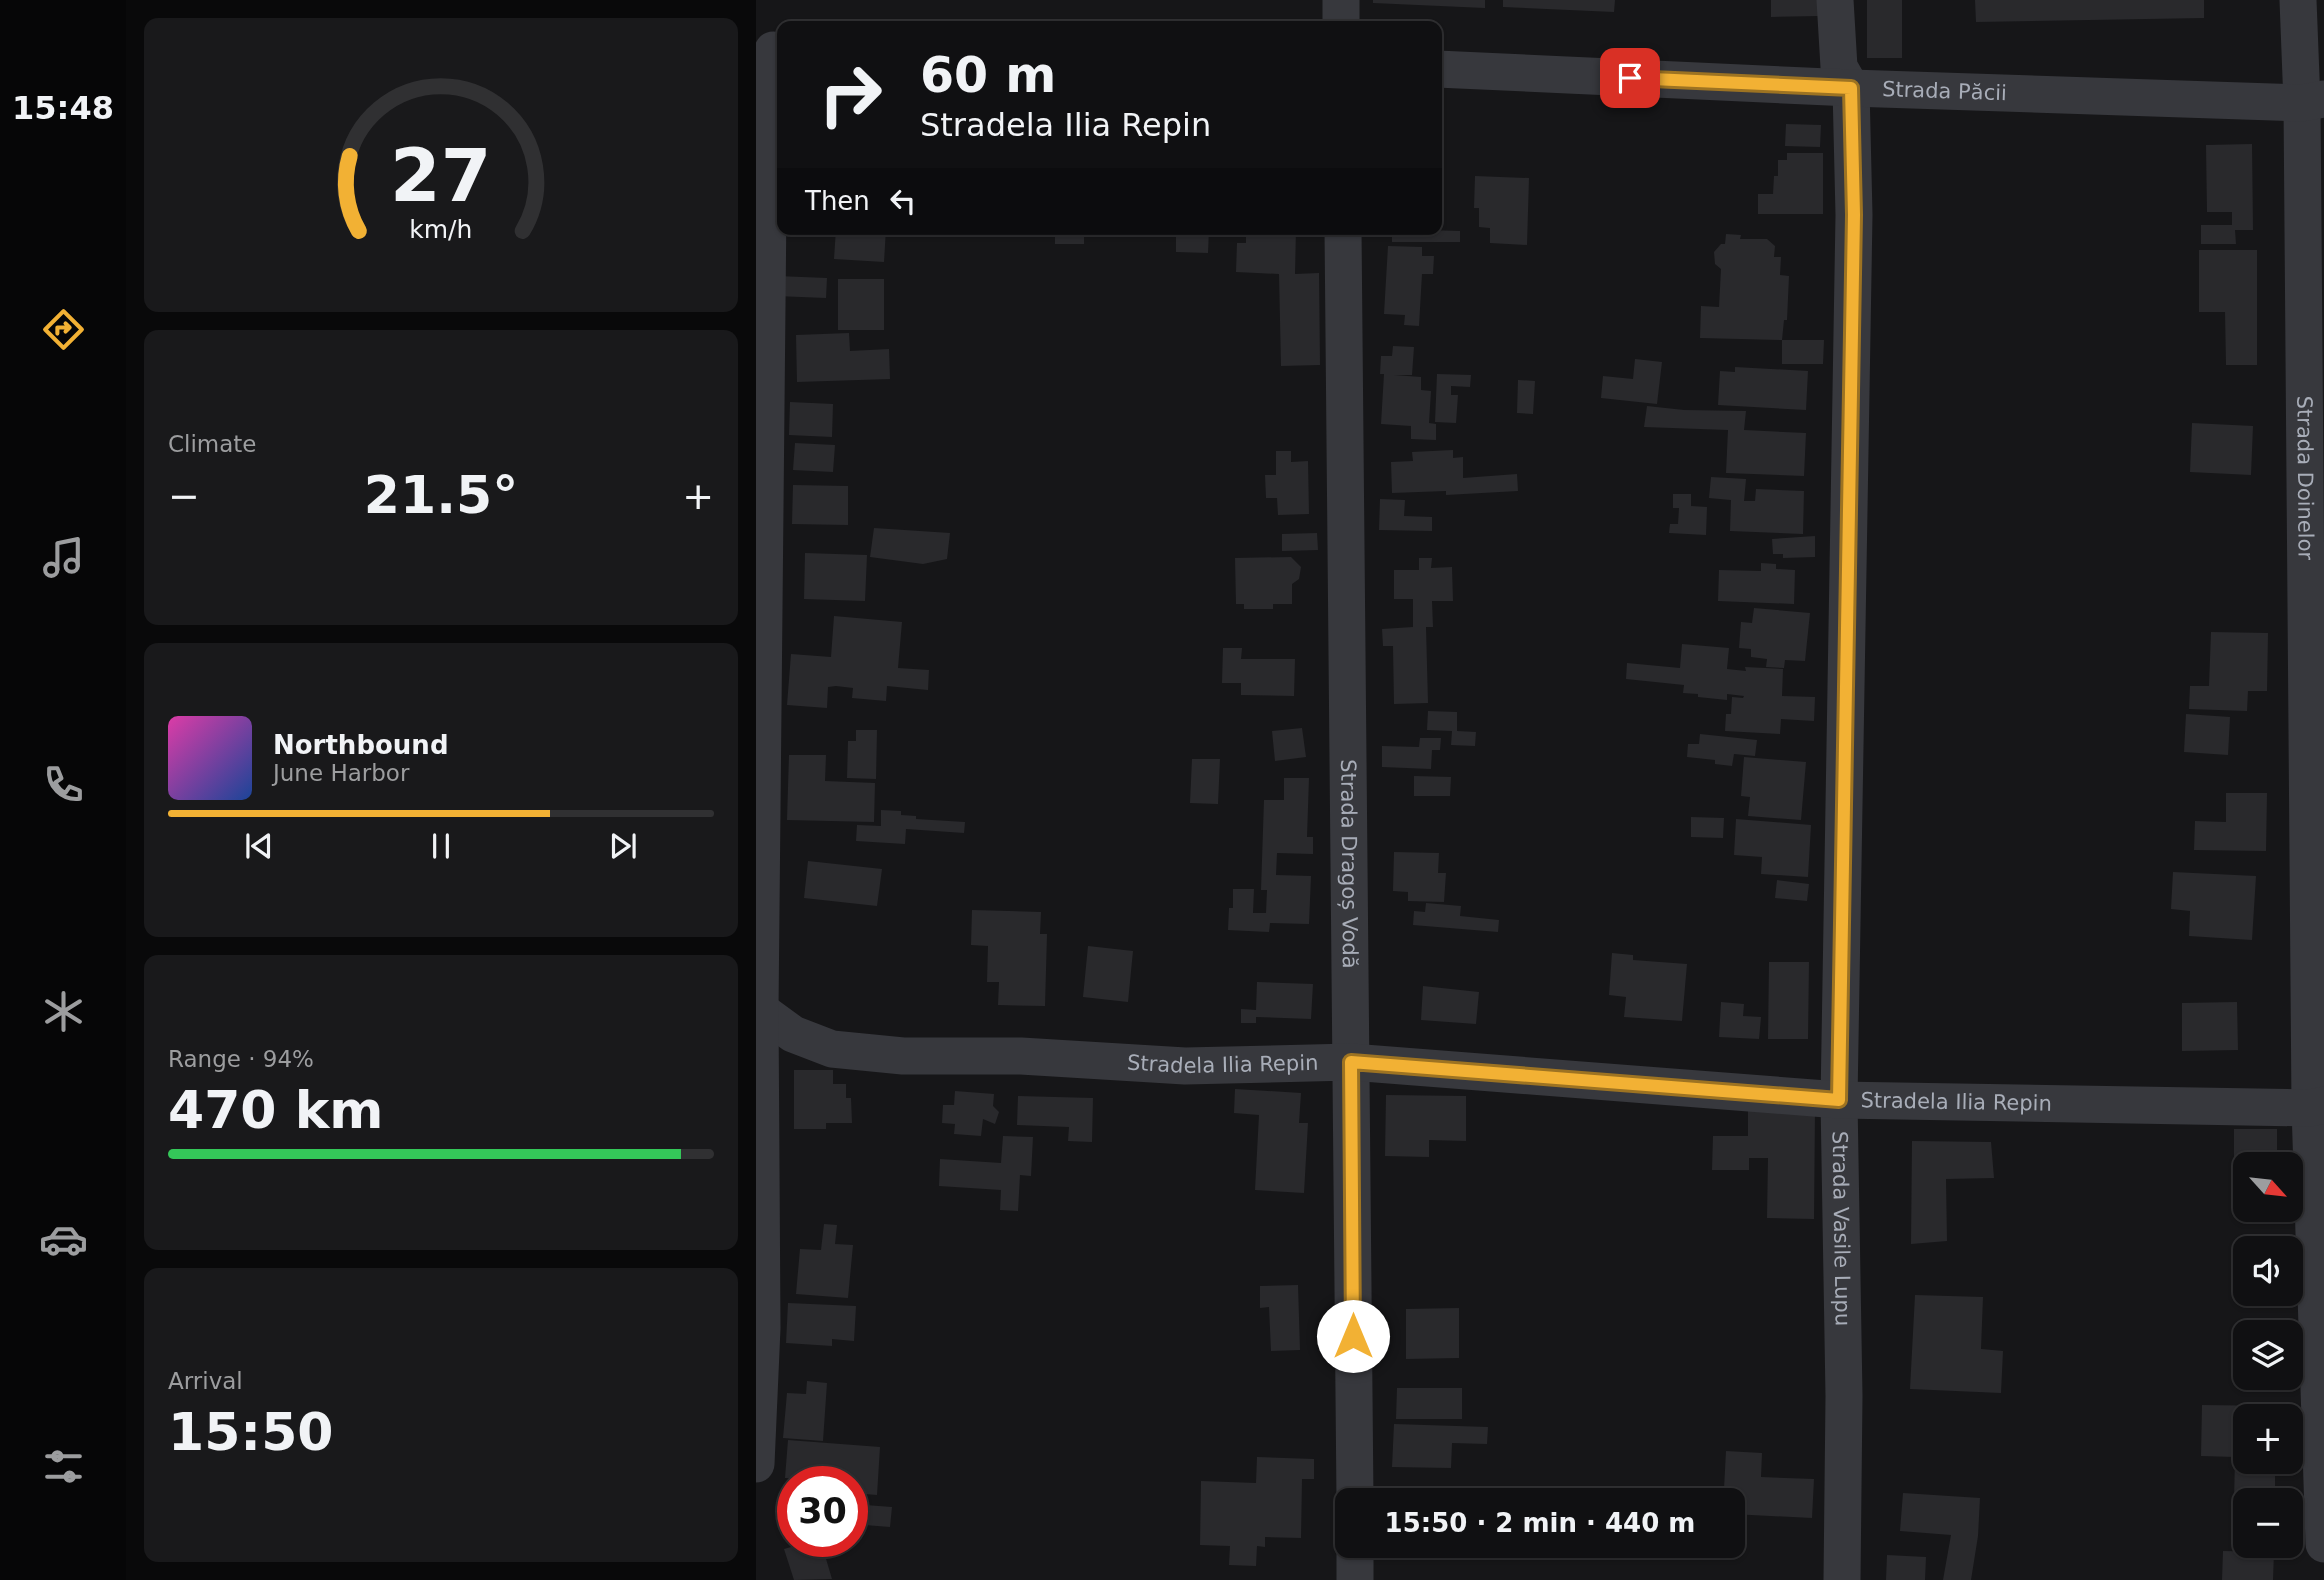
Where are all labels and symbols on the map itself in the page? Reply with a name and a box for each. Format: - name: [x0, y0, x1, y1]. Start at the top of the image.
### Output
- pin: [1600, 48, 1660, 108]
- street label: Strada Păcii: [1882, 77, 2007, 105]
- street label: Strada Doinelor: [2292, 396, 2318, 561]
- street label: Strada Dragoș Vodă: [1336, 759, 1362, 969]
- street label: Stradela Ilia Repin: [1126, 1050, 1319, 1078]
- street label: Stradela Ilia Repin: [1860, 1088, 2052, 1116]
- street label: Strada Vasile Lupu: [1828, 1131, 1855, 1326]
- north arrow: [2233, 1152, 2303, 1222]
- position arrow: [1316, 1299, 1390, 1373]
- speed limit sign: 30: [777, 1466, 868, 1557]

